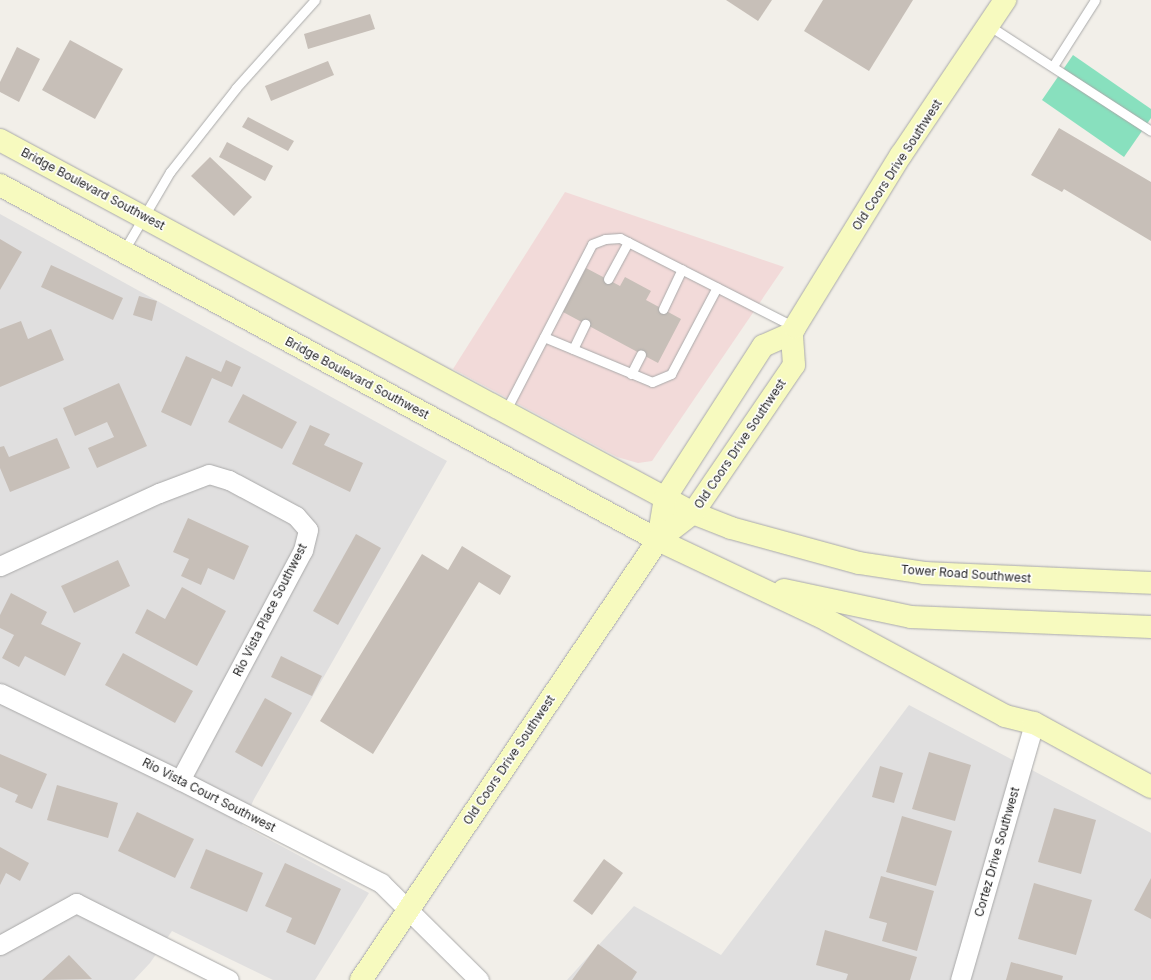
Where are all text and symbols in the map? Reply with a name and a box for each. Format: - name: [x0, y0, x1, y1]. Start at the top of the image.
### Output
- street label: Old Coors Drive Southwest: [849, 97, 945, 233]
- street label: Bridge Boulevard Southwest: [19, 145, 167, 233]
- street label: Bridge Boulevard Southwest: [283, 334, 431, 422]
- street label: Old Coors Drive Southwest: [691, 376, 789, 512]
- street label: Rio Vista Place Southwest: [230, 541, 310, 679]
- street label: Tower Road Southwest: [900, 562, 1032, 586]
- street label: Old Coors Drive Southwest: [460, 692, 558, 828]
- street label: Rio Vista Court Southwest: [140, 755, 278, 835]
- street label: Cortez Drive Southwest: [972, 785, 1022, 919]

